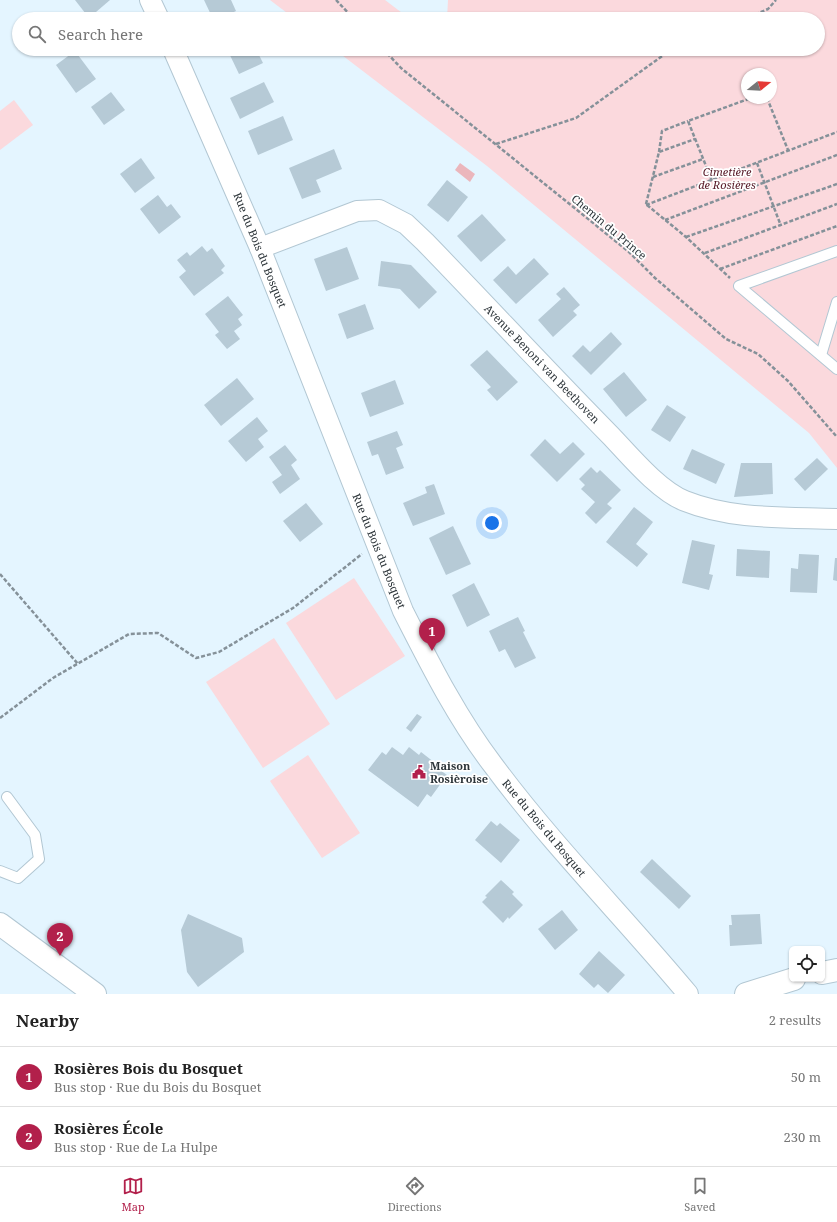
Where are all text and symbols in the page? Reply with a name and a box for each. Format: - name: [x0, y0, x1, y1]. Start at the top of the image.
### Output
- search box: [12, 12, 825, 56]
- icon: search: [26, 23, 48, 45]
- text: Search here: [58, 24, 143, 44]
- north arrow: [741, 68, 777, 104]
- park label: Cimetière de Rosières: [698, 164, 756, 192]
- street label: Rue du Bois du Bosquet: [230, 190, 291, 310]
- street label: Chemin du Prince: [569, 191, 650, 263]
- street label: Avenue Benoni van Beethoven: [481, 301, 603, 426]
- street label: Rue du Bois du Bosquet: [349, 491, 410, 611]
- your location: [482, 513, 502, 533]
- pin: 1: [419, 618, 445, 651]
- place label: Maison Rosièroise: [430, 758, 488, 786]
- public building icon: Maison Rosièroise: [411, 764, 427, 780]
- street label: Rue du Bois du Bosquet: [499, 776, 590, 880]
- pin: 2: [47, 923, 73, 956]
- map controls: [789, 946, 825, 982]
- button: locate: [789, 946, 825, 982]
- text: Nearby: [16, 1009, 79, 1032]
- text: 2 results: [769, 1011, 821, 1029]
- text: Rosières Bois du Bosquet: [54, 1058, 243, 1078]
- text: 1: [25, 1068, 33, 1086]
- text: 50 m: [791, 1068, 821, 1086]
- text: Bus stop · Rue du Bois du Bosquet: [54, 1078, 261, 1096]
- text: Rosières École: [54, 1118, 163, 1138]
- text: 2: [25, 1128, 33, 1146]
- text: 230 m: [784, 1128, 821, 1146]
- text: Bus stop · Rue de La Hulpe: [54, 1138, 218, 1156]
- tab: Map: [121, 1175, 145, 1214]
- tab: Directions: [388, 1175, 441, 1214]
- tab: Saved: [684, 1175, 716, 1214]

